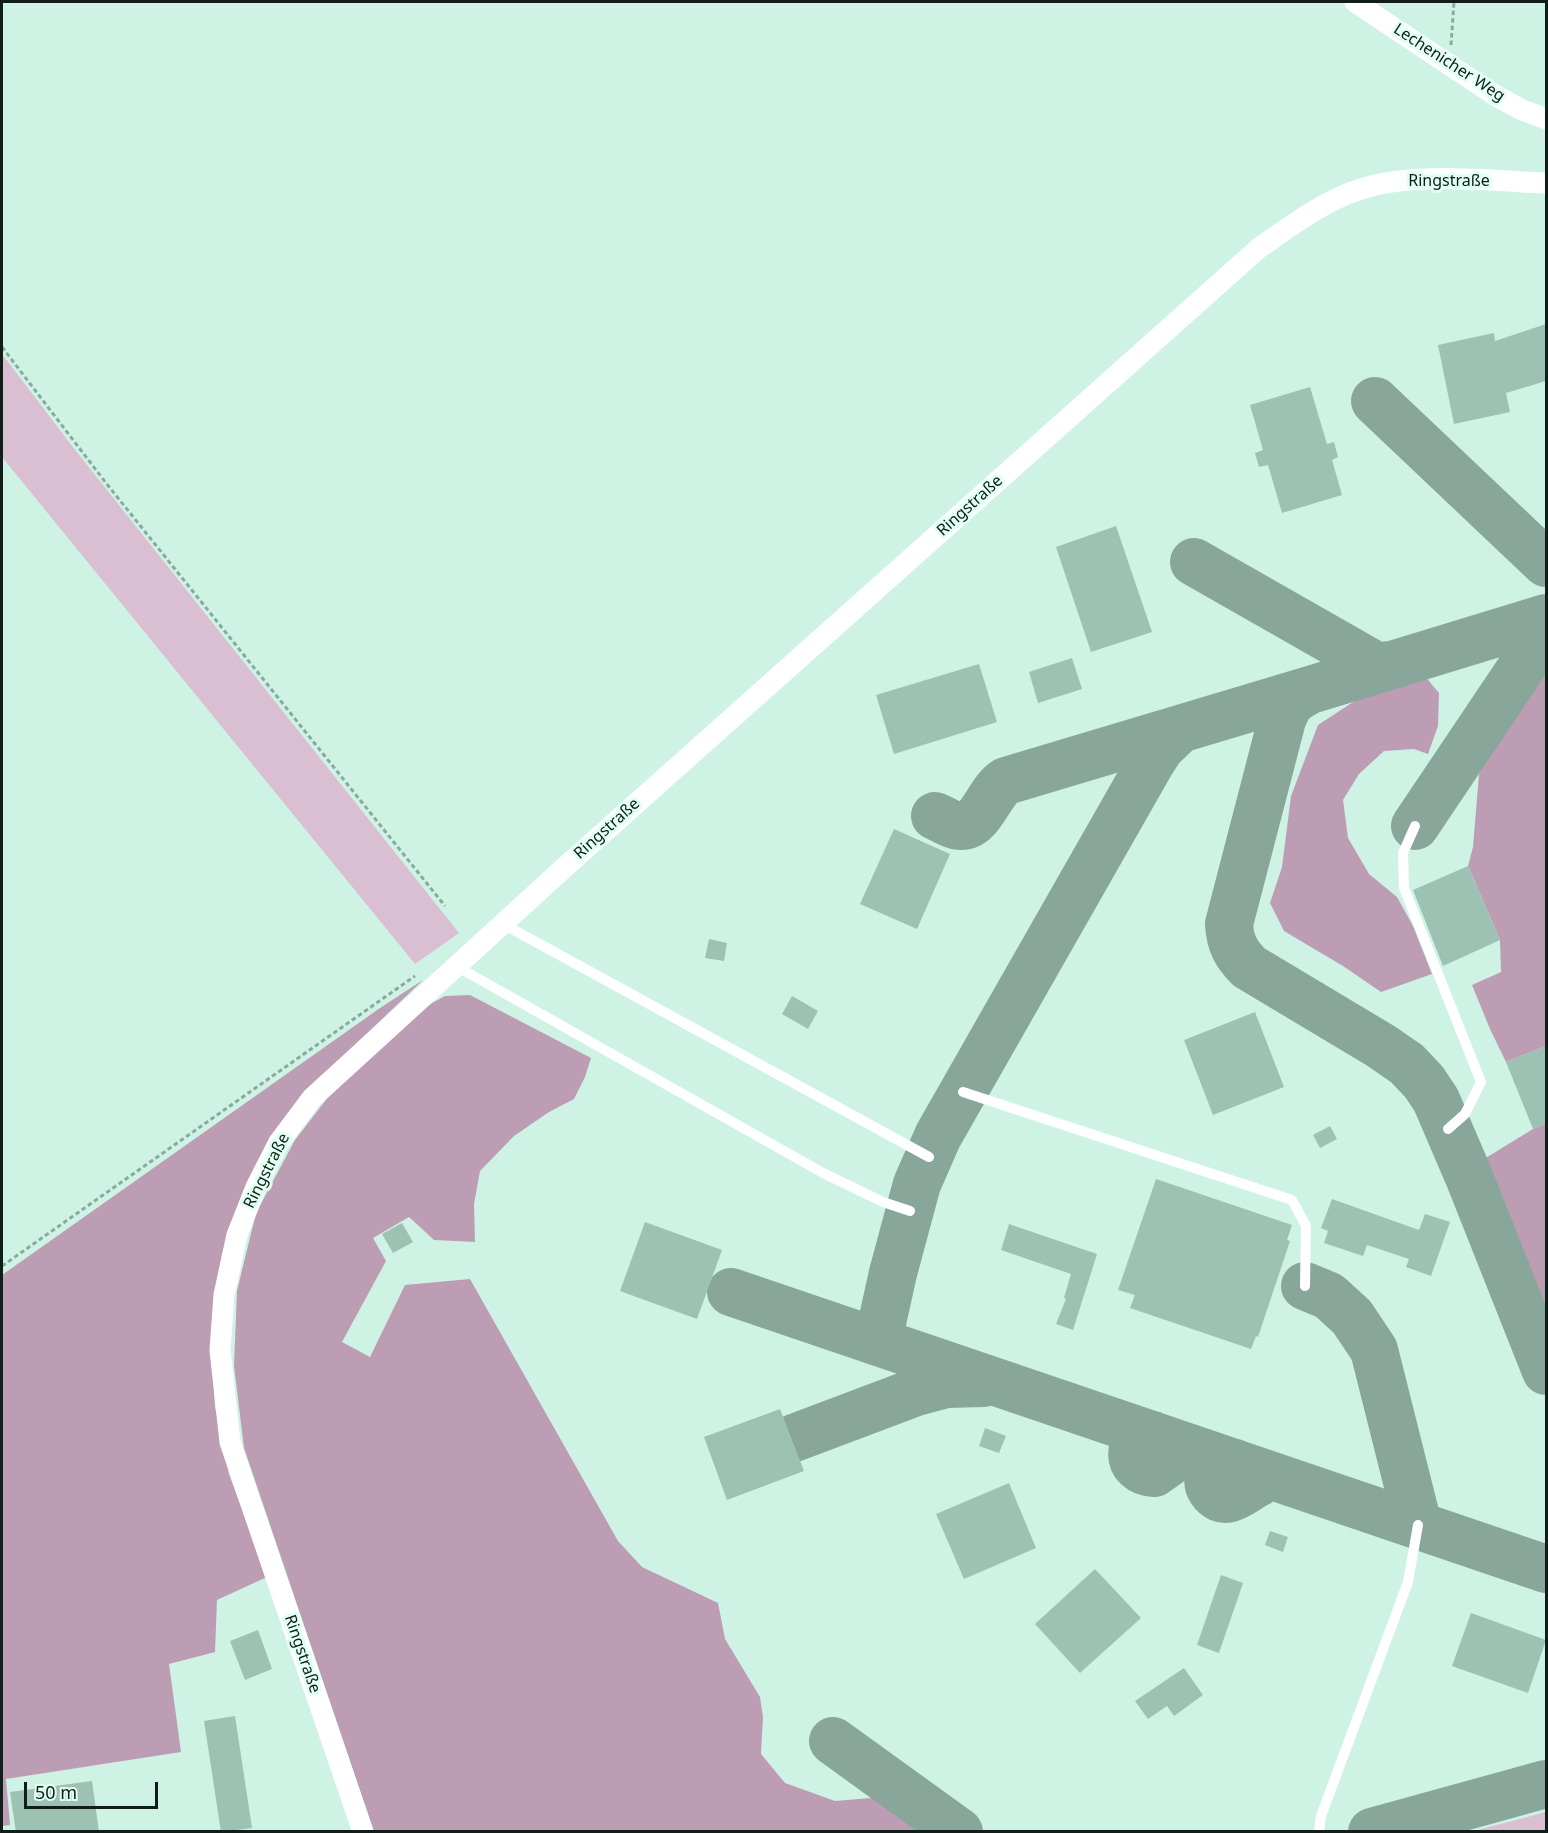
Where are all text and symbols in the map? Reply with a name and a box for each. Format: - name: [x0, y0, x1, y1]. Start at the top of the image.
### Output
- street label: Lechenicher Weg: [1390, 20, 1508, 106]
- street label: Ringstraße: [1408, 171, 1490, 191]
- street label: Ringstraße: [933, 472, 1007, 540]
- street label: Ringstraße: [570, 795, 644, 863]
- street label: Ringstraße: [240, 1130, 294, 1212]
- street label: Ringstraße: [280, 1612, 324, 1696]
- scale bar: [27, 1770, 160, 1808]
- text: 50 m: [35, 1780, 77, 1804]

